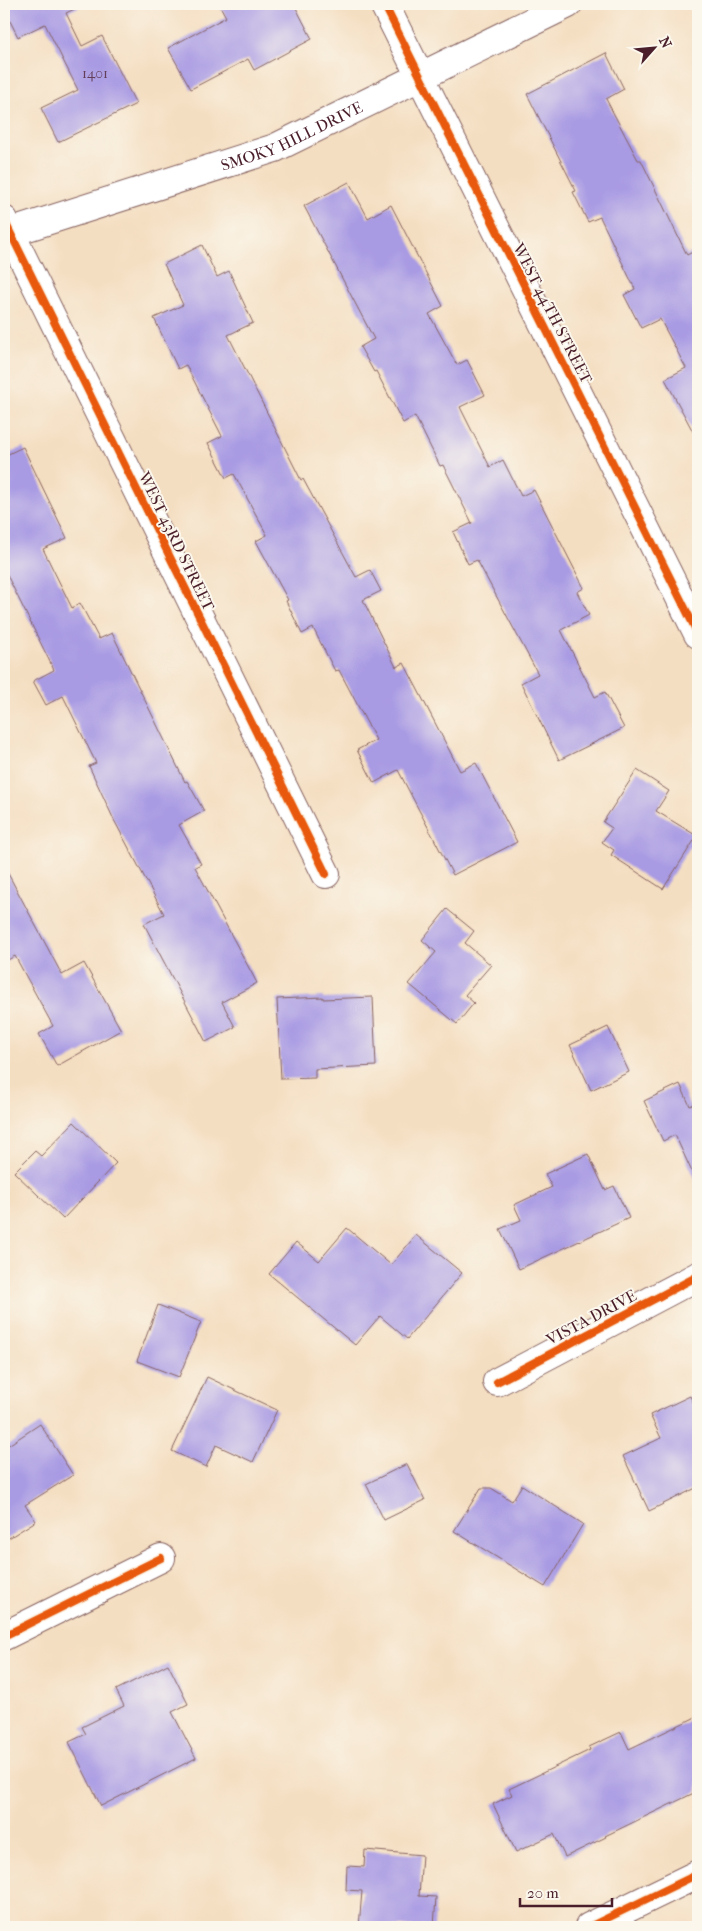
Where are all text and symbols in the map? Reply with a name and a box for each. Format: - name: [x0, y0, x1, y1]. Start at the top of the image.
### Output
- north arrow: [630, 22, 680, 72]
- text: N: [655, 34, 675, 51]
- house number: 1401: [82, 65, 108, 82]
- street label: SMOKY HILL DRIVE: [218, 97, 366, 175]
- street label: WEST 44TH STREET: [509, 239, 596, 387]
- street label: WEST 43RD STREET: [134, 468, 219, 614]
- street label: VISTA DRIVE: [542, 1286, 640, 1350]
- scale bar: [520, 1876, 612, 1908]
- text: 20 m: [527, 1884, 559, 1902]

